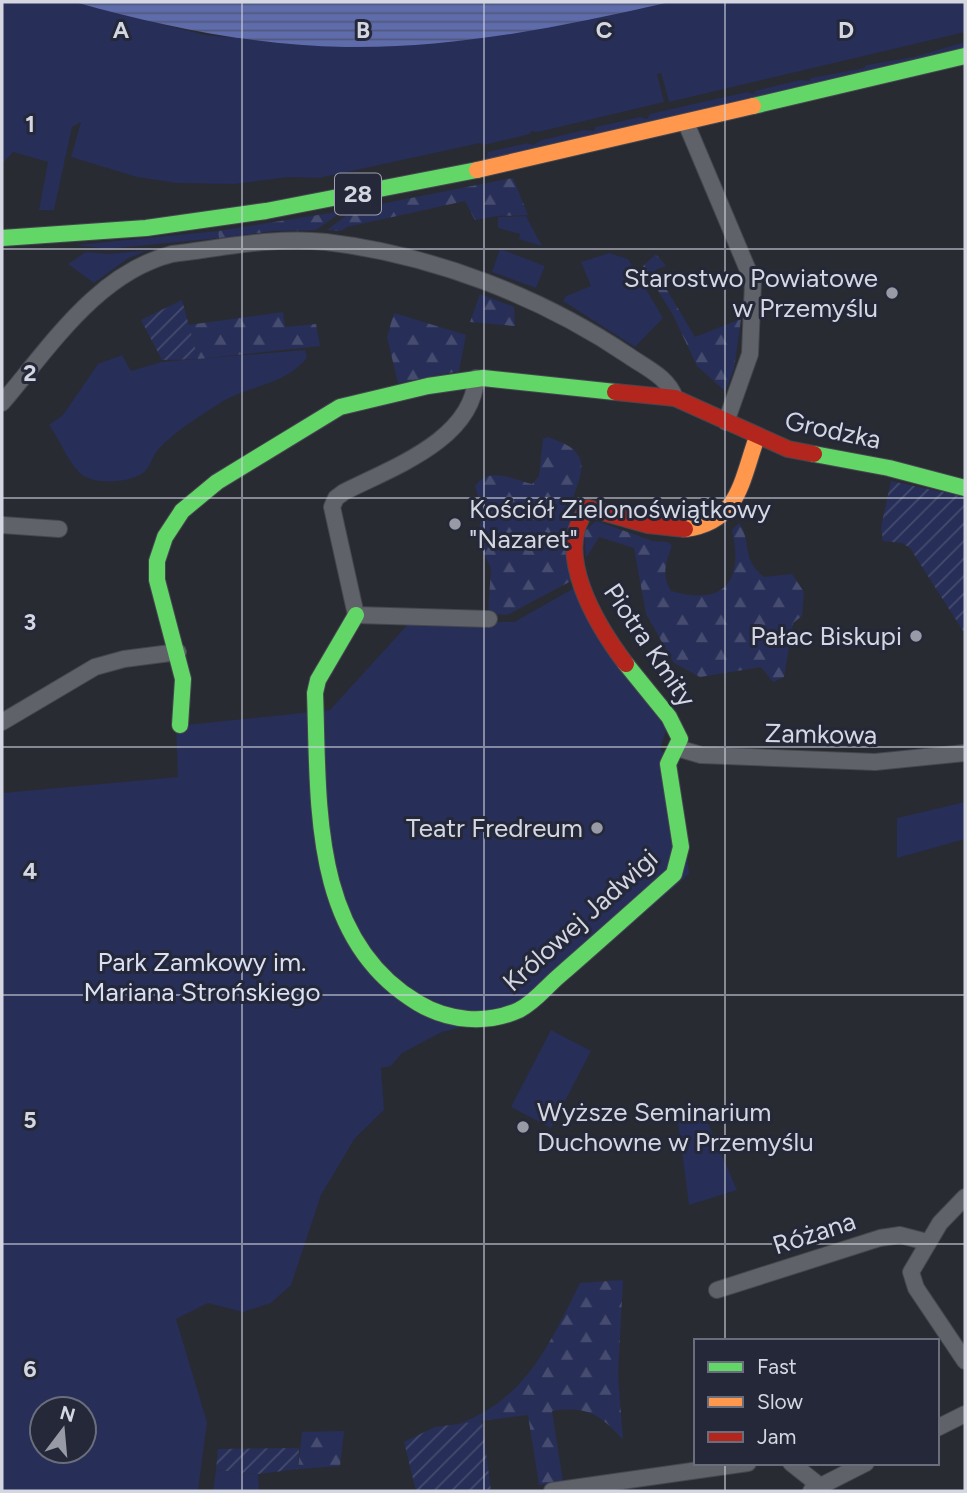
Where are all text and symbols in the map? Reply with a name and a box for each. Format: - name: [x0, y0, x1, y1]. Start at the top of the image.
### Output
- text: A: [113, 16, 130, 44]
- text: B: [356, 16, 370, 44]
- text: C: [596, 16, 613, 44]
- text: D: [838, 16, 854, 44]
- text: 1: [25, 110, 35, 138]
- road number: 28: [335, 174, 381, 214]
- place label: Starostwo Powiatowe w Przemyślu: [624, 262, 878, 324]
- marker: Starostwo Powiatowe w Przemyślu: [884, 285, 900, 301]
- text: 2: [23, 359, 37, 387]
- street label: Grodzka: [782, 404, 884, 456]
- place label: Kościół Zielonoświątkowy "Nazaret": [469, 493, 771, 555]
- marker: Kościół Zielonoświątkowy "Nazaret": [447, 516, 463, 532]
- street label: Piotra Kmity: [597, 577, 703, 713]
- text: 3: [24, 608, 36, 636]
- place label: Pałac Biskupi: [750, 620, 902, 652]
- marker: Pałac Biskupi: [908, 628, 924, 644]
- street label: Zamkowa: [764, 717, 878, 751]
- place label: Teatr Fredreum: [406, 812, 583, 844]
- marker: Teatr Fredreum: [589, 820, 605, 836]
- street label: Królowej Jadwigi: [496, 842, 664, 998]
- text: 4: [23, 857, 37, 885]
- park label: Park Zamkowy im. Mariana Strońskiego: [84, 946, 321, 1008]
- place label: Wyższe Seminarium Duchowne w Przemyślu: [537, 1096, 814, 1158]
- text: 5: [23, 1106, 37, 1134]
- marker: Wyższe Seminarium Duchowne w Przemyślu: [515, 1119, 531, 1135]
- street label: Różana: [769, 1205, 859, 1261]
- legend: [694, 1339, 939, 1465]
- text: Fast: [757, 1354, 797, 1379]
- text: 6: [23, 1355, 37, 1383]
- text: Slow: [757, 1389, 803, 1414]
- north arrow: [28, 1395, 98, 1465]
- text: N: [57, 1401, 78, 1427]
- text: Jam: [757, 1424, 796, 1449]

